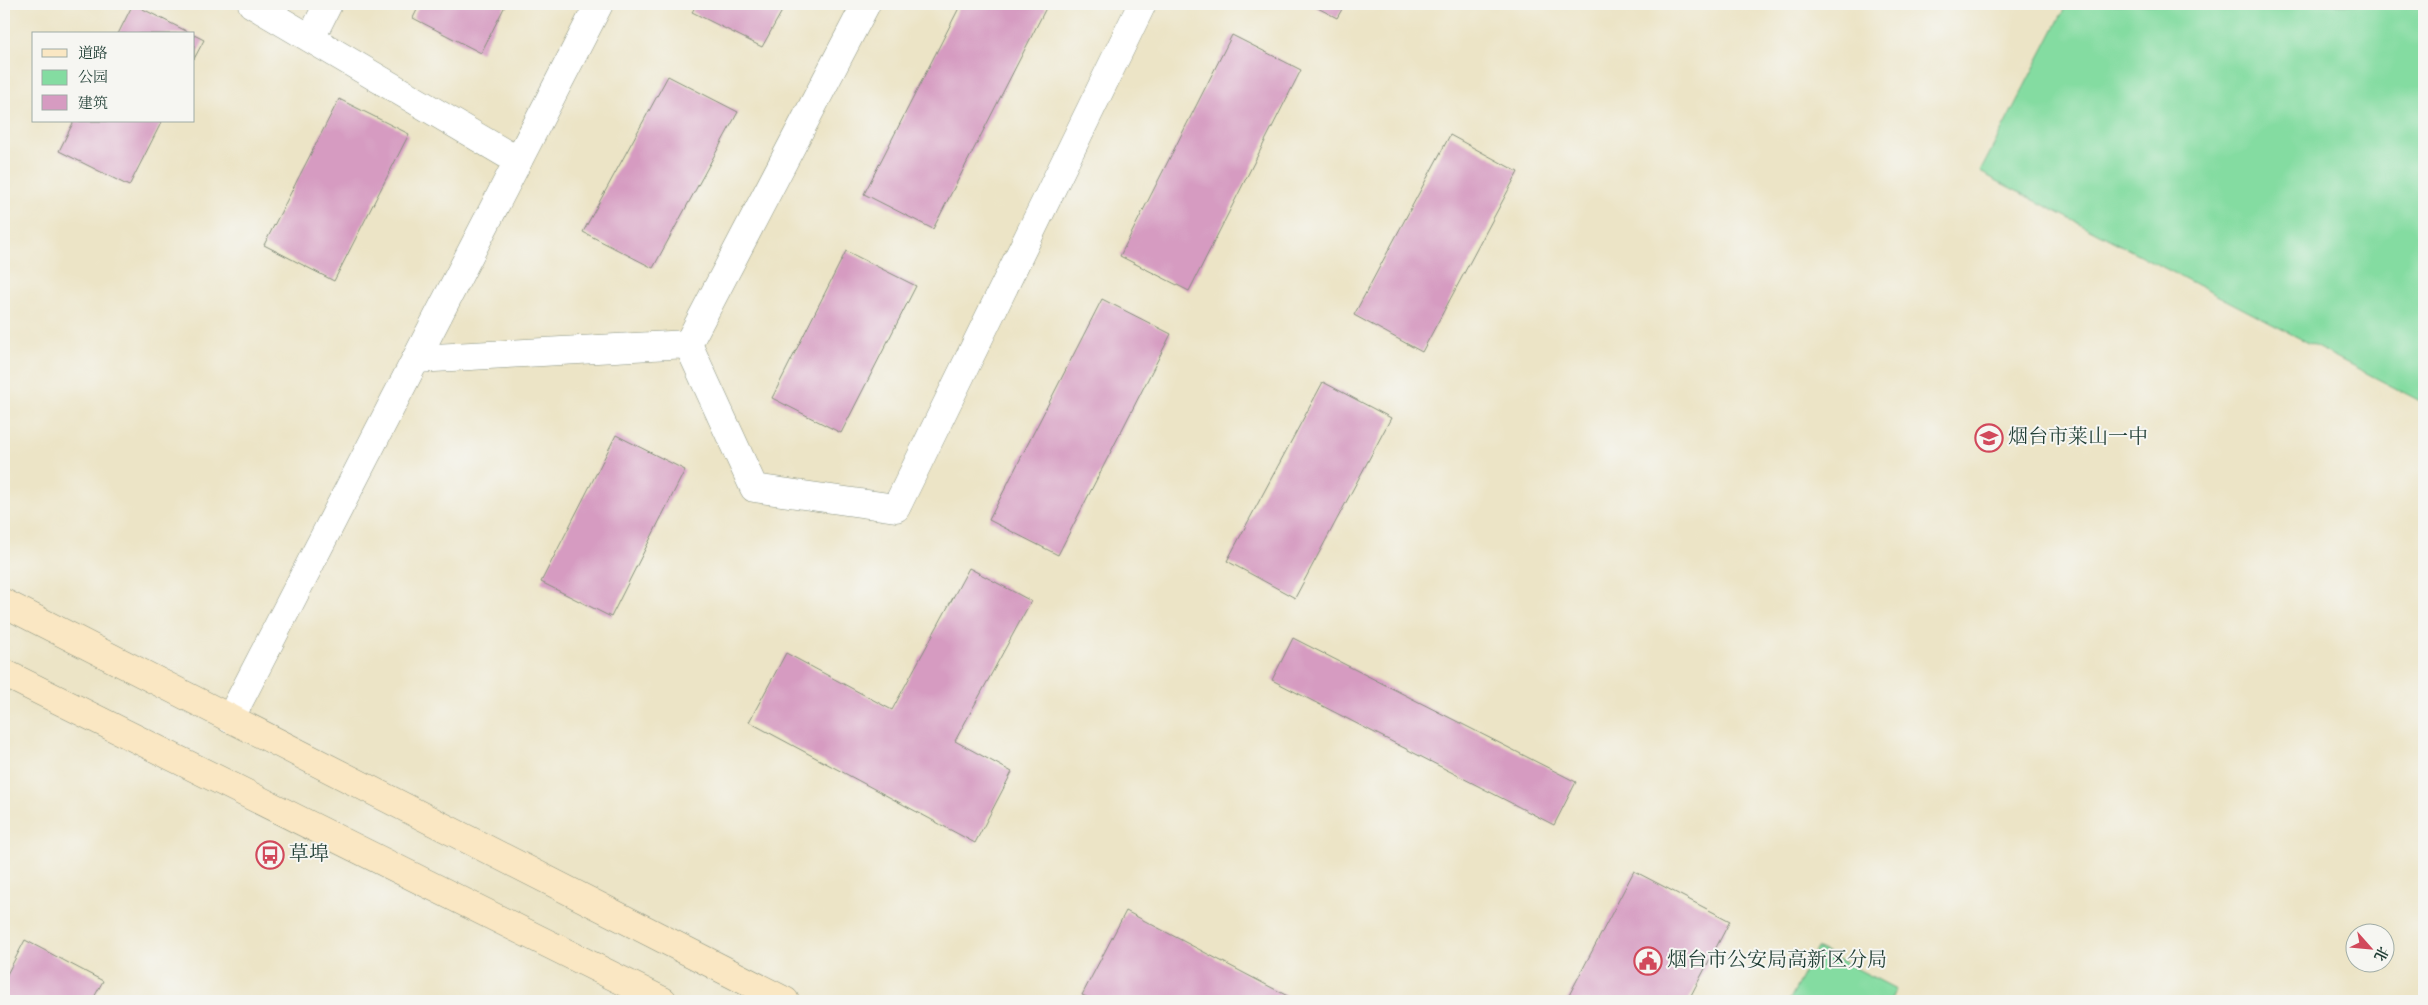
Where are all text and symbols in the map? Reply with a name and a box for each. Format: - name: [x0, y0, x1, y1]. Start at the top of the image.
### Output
- legend: [32, 32, 195, 122]
- text: 道路: [78, 44, 108, 65]
- text: 公园: [78, 68, 108, 89]
- text: 建筑: [78, 94, 108, 115]
- school or university icon: 烟台市莱山一中: [1974, 423, 2004, 453]
- place label: 烟台市莱山一中: [2008, 424, 2148, 452]
- bus stop icon: 草埠: [255, 840, 285, 870]
- place label: 草埠: [289, 841, 329, 869]
- north arrow: [2346, 922, 2396, 972]
- text: 北: [2369, 943, 2392, 964]
- public building icon: 烟台市公安局高新区分局: [1633, 946, 1663, 976]
- place label: 烟台市公安局高新区分局: [1667, 947, 1887, 975]

